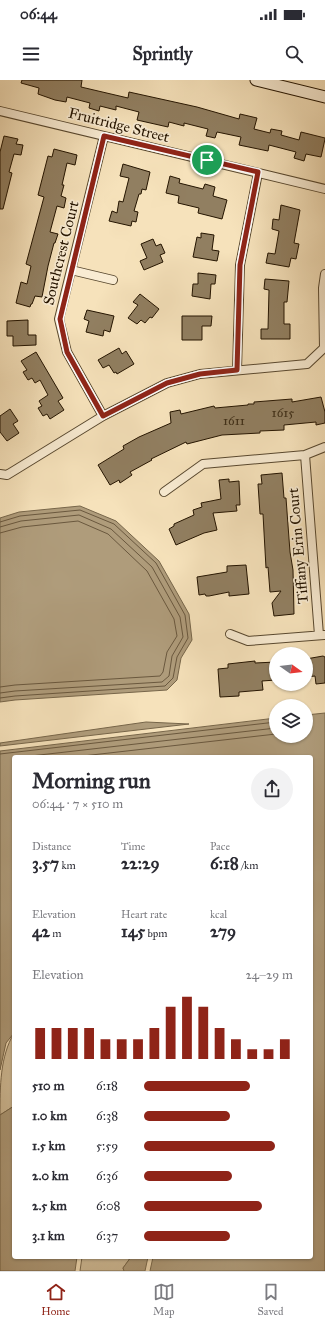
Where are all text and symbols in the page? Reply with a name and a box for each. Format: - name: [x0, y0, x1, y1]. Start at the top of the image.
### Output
- text: 06:44: [20, 5, 57, 23]
- icon: menu: [20, 43, 42, 65]
- text: Sprintly: [132, 43, 193, 65]
- icon: search: [283, 43, 305, 65]
- street label: Fruitridge Street: [67, 104, 172, 146]
- pin: [190, 143, 224, 177]
- icon: arrive: [196, 149, 218, 171]
- street label: Southcrest Court: [39, 198, 83, 307]
- house number: 1615: [272, 405, 294, 421]
- house number: 1611: [223, 413, 245, 429]
- street label: Tiffany Erin Court: [284, 487, 312, 605]
- north arrow: [269, 647, 313, 691]
- map controls: [269, 647, 313, 743]
- button: layers: [269, 699, 313, 743]
- text: Morning run: [32, 767, 151, 794]
- button: share: [251, 768, 293, 810]
- text: 06:44 · 7 × 510 m: [32, 796, 123, 812]
- text: Distance: [32, 840, 71, 853]
- text: Time: [121, 840, 145, 853]
- text: Pace: [210, 840, 230, 853]
- text: 3.57: [32, 853, 59, 874]
- text: 22:29: [121, 853, 160, 874]
- text: 6:18: [210, 853, 239, 874]
- text: km: [59, 859, 76, 872]
- text: /km: [239, 859, 258, 872]
- text: Elevation: [32, 908, 76, 921]
- text: Heart rate: [121, 908, 167, 921]
- text: kcal: [210, 908, 227, 921]
- text: 42: [32, 921, 50, 942]
- text: 145: [121, 921, 145, 942]
- text: 279: [210, 921, 236, 942]
- text: m: [50, 927, 61, 940]
- text: bpm: [145, 927, 168, 940]
- text: Elevation: [32, 967, 84, 983]
- text: 24–29 m: [245, 967, 293, 983]
- text: 510 m: [32, 1078, 64, 1094]
- text: 6:18: [96, 1078, 118, 1094]
- text: 1.0 km: [32, 1108, 67, 1124]
- text: 6:38: [96, 1108, 118, 1124]
- text: 1.5 km: [32, 1138, 65, 1154]
- text: 5:59: [96, 1138, 118, 1154]
- text: 2.0 km: [32, 1168, 69, 1184]
- text: 6:36: [96, 1168, 118, 1184]
- text: 2.5 km: [32, 1198, 67, 1214]
- text: 6:08: [96, 1198, 120, 1214]
- text: 3.1 km: [32, 1228, 65, 1244]
- text: 6:37: [96, 1228, 118, 1244]
- tab: Home: [41, 1281, 70, 1318]
- tab: Map: [153, 1281, 175, 1318]
- tab: Saved: [258, 1281, 284, 1318]

